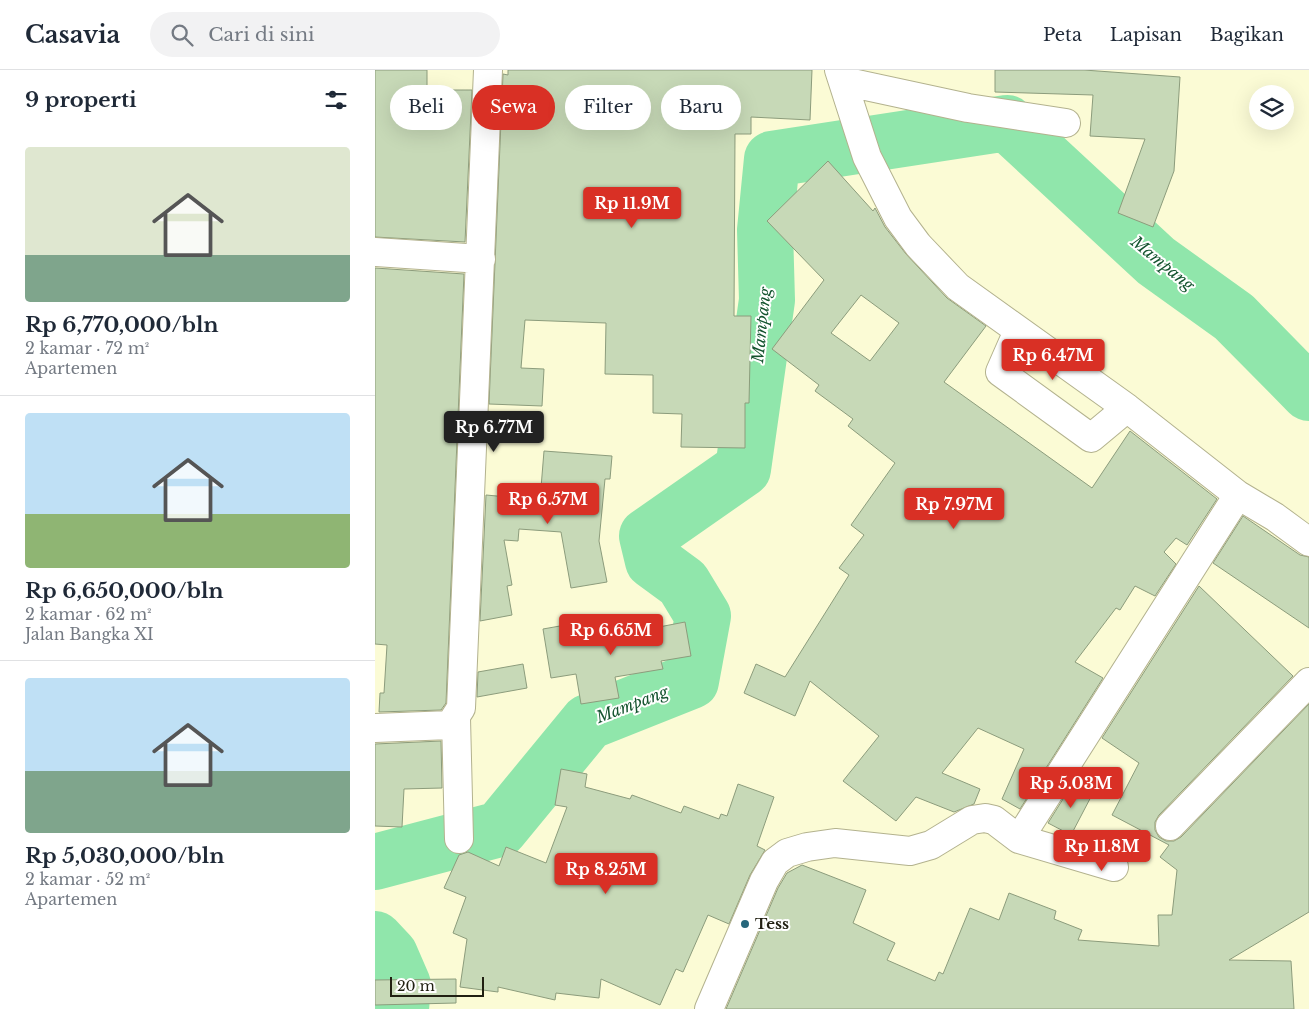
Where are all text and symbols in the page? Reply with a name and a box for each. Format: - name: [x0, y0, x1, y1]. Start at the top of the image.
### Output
- search box: [150, 12, 500, 57]
- text: Casavia: [25, 20, 120, 49]
- icon: search: [168, 21, 196, 49]
- text: Cari di sini: [208, 23, 315, 46]
- text: Peta: [1043, 24, 1082, 46]
- text: Lapisan: [1110, 24, 1182, 46]
- text: Bagikan: [1210, 24, 1284, 46]
- chip: Beli: [390, 85, 462, 130]
- chip: Sewa: [472, 85, 555, 130]
- chip: Filter: [565, 85, 651, 130]
- chip: Baru: [661, 85, 741, 130]
- map controls: [1249, 85, 1294, 130]
- button: layers: [1249, 85, 1294, 130]
- icon: filters: [322, 86, 350, 114]
- text: 9 properti: [25, 87, 137, 113]
- icon: home: [143, 180, 233, 270]
- pin: Rp 11.9M: [580, 186, 684, 229]
- text: Rp 11.9M: [594, 193, 670, 213]
- water label: Mampang: [1126, 231, 1200, 295]
- water label: Mampang: [747, 285, 775, 365]
- text: Rp 6,770,000/bln: [25, 312, 219, 338]
- text: 2 kamar · 72 m²: [25, 338, 149, 358]
- pin: Rp 6.47M: [1001, 338, 1105, 381]
- text: Rp 6.47M: [1013, 345, 1093, 365]
- text: Apartemen: [25, 358, 117, 378]
- pin: Rp 6.77M: [442, 410, 546, 453]
- text: Rp 6.77M: [455, 417, 533, 437]
- icon: home: [143, 445, 233, 535]
- pin: Rp 6.57M: [496, 482, 600, 525]
- pin: Rp 7.97M: [902, 488, 1006, 530]
- text: Rp 6.57M: [508, 489, 588, 509]
- text: Rp 7.97M: [915, 494, 993, 514]
- text: Rp 6,650,000/bln: [25, 578, 224, 604]
- text: 2 kamar · 62 m²: [25, 604, 152, 624]
- pin: Rp 6.65M: [559, 614, 663, 656]
- text: Rp 6.65M: [570, 620, 652, 640]
- text: Jalan Bangka XI: [25, 624, 154, 644]
- water label: Mampang: [592, 681, 672, 727]
- icon: home: [143, 710, 233, 800]
- pin: Rp 5.03M: [1019, 766, 1123, 809]
- text: Rp 5.03M: [1030, 773, 1112, 793]
- pin: Rp 11.8M: [1050, 830, 1154, 872]
- text: Rp 11.8M: [1064, 836, 1140, 856]
- text: Rp 5,030,000/bln: [25, 843, 224, 869]
- pin: Rp 8.25M: [554, 852, 658, 895]
- text: Rp 8.25M: [565, 859, 647, 879]
- text: 2 kamar · 52 m²: [25, 869, 150, 889]
- text: Apartemen: [25, 889, 117, 909]
- place label: Tess: [755, 914, 789, 933]
- marker: Tess: [739, 918, 751, 930]
- scale bar: [390, 974, 484, 997]
- text: 20 m: [397, 977, 435, 995]

